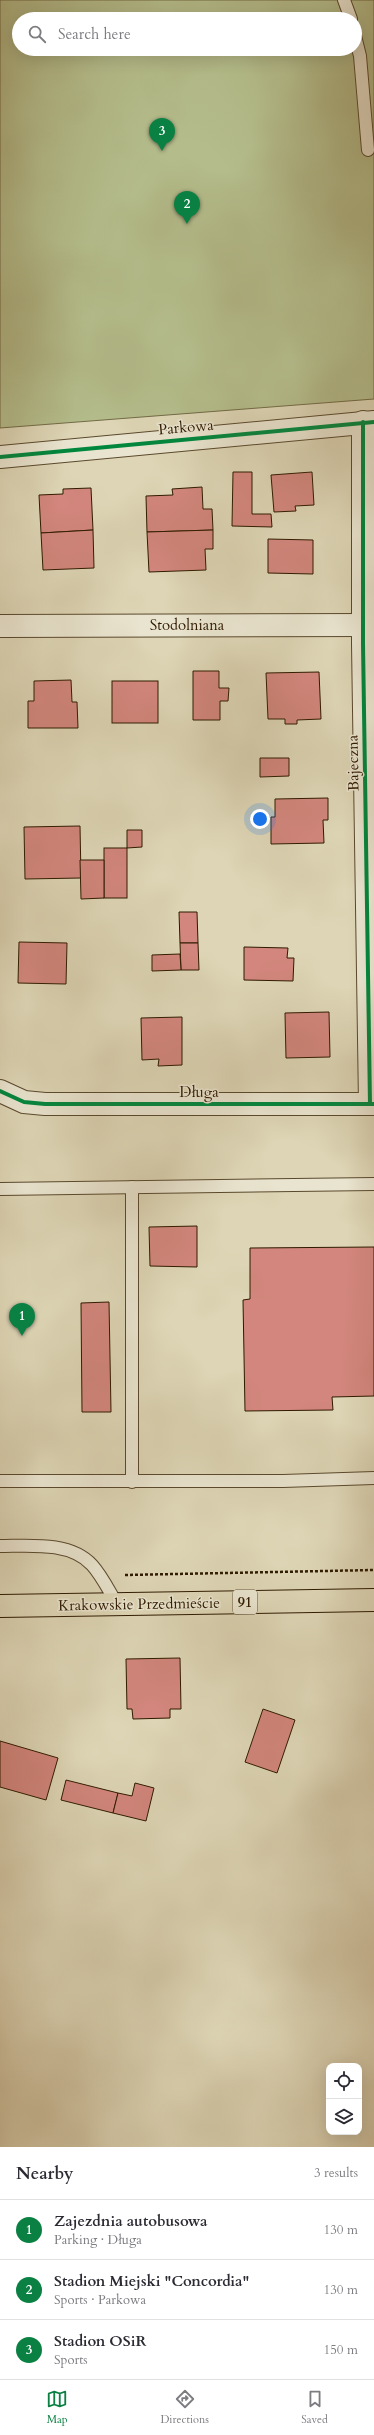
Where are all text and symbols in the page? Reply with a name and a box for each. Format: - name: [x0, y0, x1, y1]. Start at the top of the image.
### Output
- search box: [12, 12, 362, 56]
- icon: search: [26, 23, 48, 45]
- text: Search here: [58, 24, 131, 44]
- pin: 3: [149, 118, 175, 151]
- pin: 2: [174, 191, 200, 224]
- street label: Parkowa: [157, 415, 215, 439]
- street label: Stodolniana: [150, 615, 225, 635]
- street label: Bajeczna: [343, 734, 363, 791]
- your location: [250, 809, 270, 829]
- street label: Długa: [179, 1082, 219, 1102]
- pin: 1: [9, 1303, 35, 1336]
- road number: 91: [233, 1590, 257, 1614]
- street label: Krakowskie Przedmieście: [58, 1593, 220, 1615]
- map controls: [326, 2063, 362, 2135]
- button: locate: [326, 2063, 362, 2099]
- button: layers: [326, 2099, 362, 2135]
- text: Nearby: [16, 2162, 73, 2185]
- text: 3 results: [314, 2164, 358, 2182]
- text: Zajezdnia autobusowa: [54, 2211, 207, 2231]
- text: 1: [26, 2221, 32, 2239]
- text: 130 m: [324, 2221, 358, 2239]
- text: Parking · Długa: [54, 2231, 142, 2249]
- text: Stadion Miejski "Concordia": [54, 2271, 249, 2291]
- text: 2: [26, 2281, 32, 2299]
- text: 130 m: [324, 2281, 358, 2299]
- text: Sports · Parkowa: [54, 2291, 146, 2309]
- text: Stadion OSiR: [54, 2331, 147, 2351]
- text: 3: [26, 2341, 32, 2359]
- text: 150 m: [324, 2341, 358, 2359]
- text: Sports: [54, 2351, 88, 2369]
- tab: Map: [46, 2388, 68, 2427]
- tab: Directions: [160, 2388, 209, 2427]
- tab: Saved: [301, 2388, 328, 2427]

